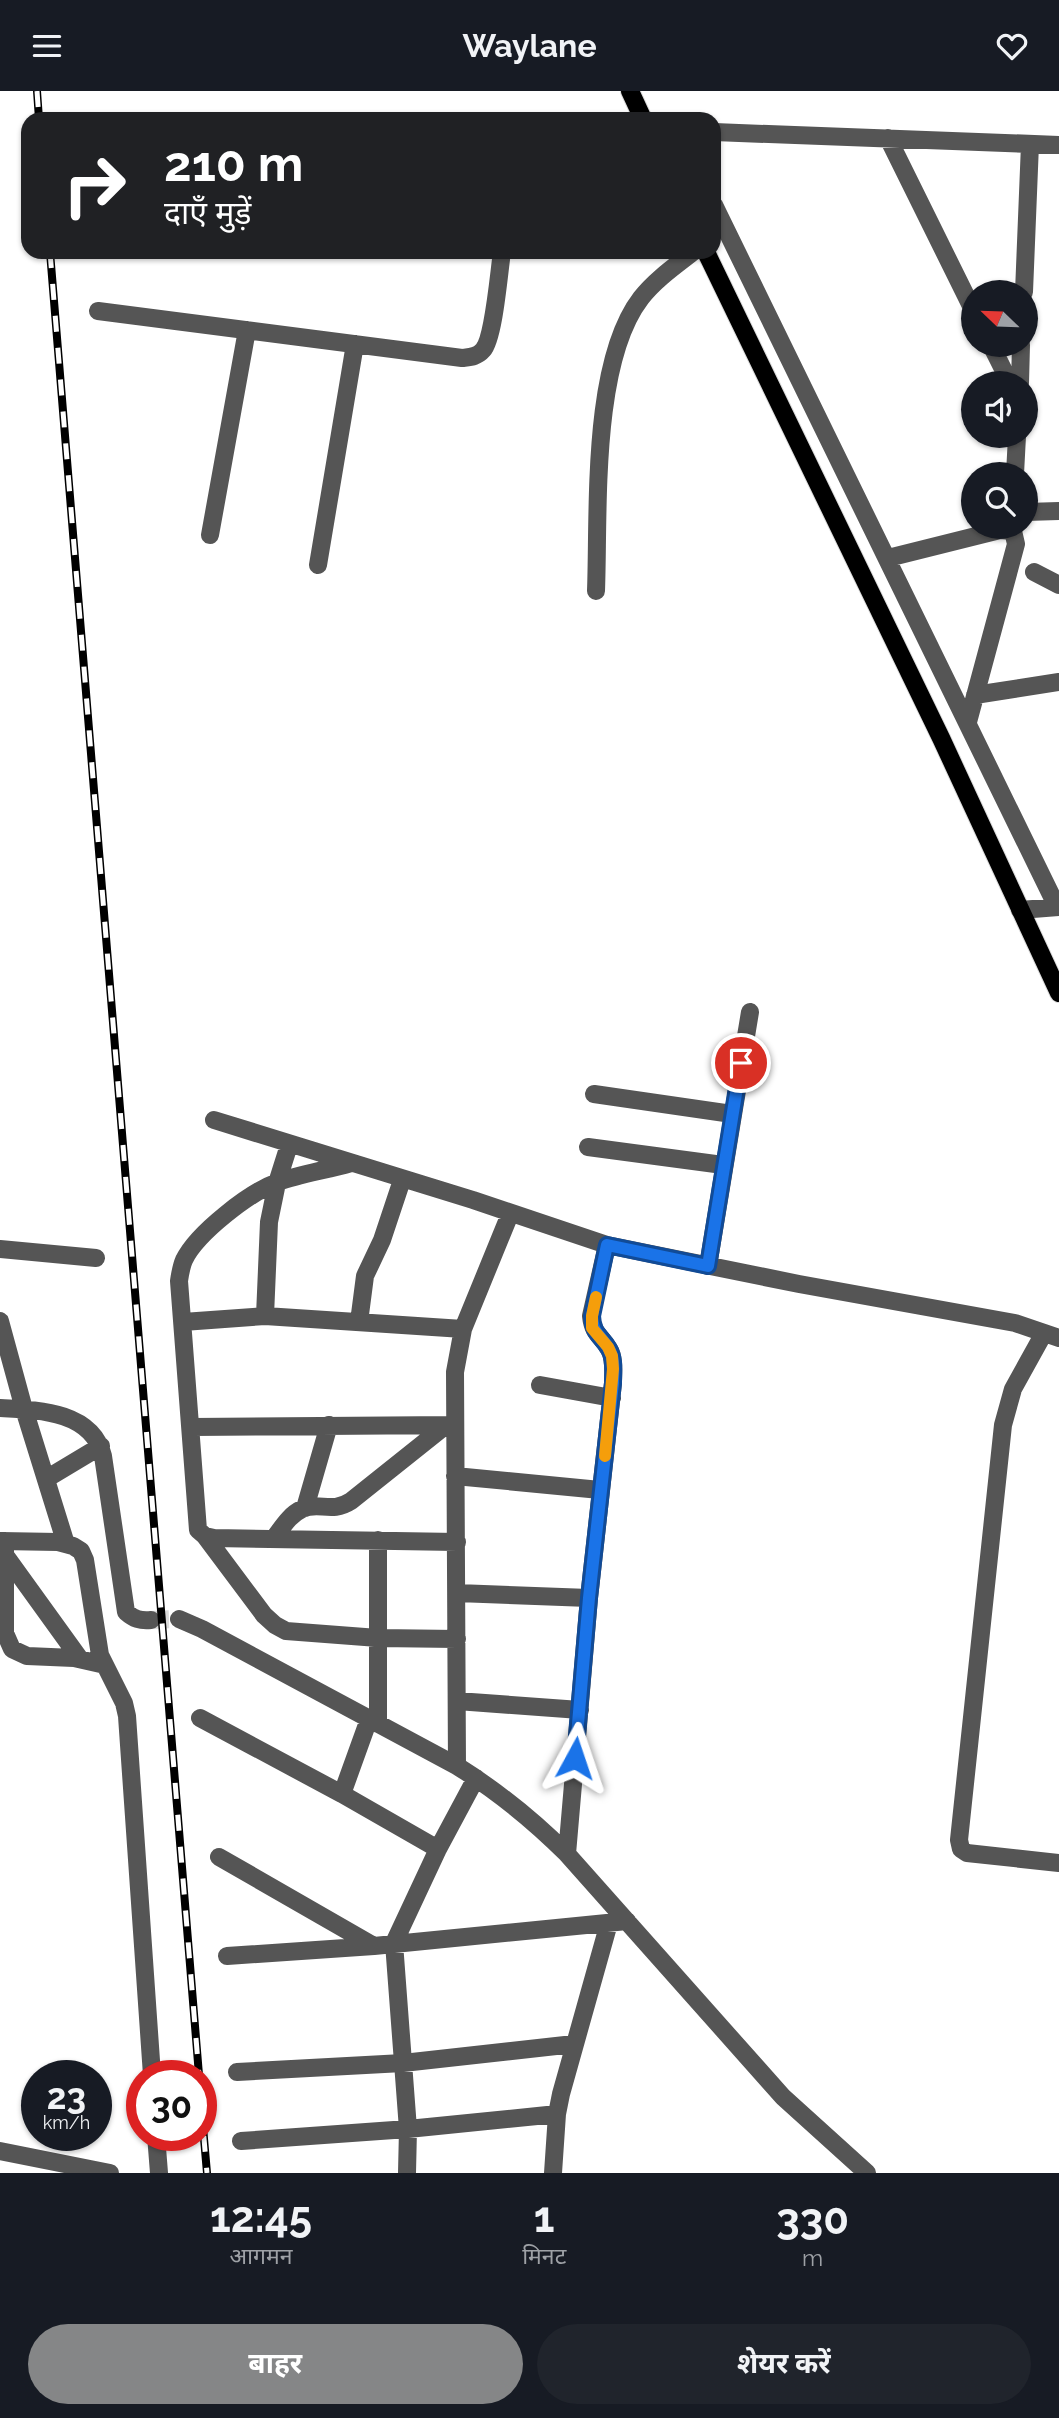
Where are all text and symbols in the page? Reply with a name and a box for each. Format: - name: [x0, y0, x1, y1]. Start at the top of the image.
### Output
- icon: menu: [28, 27, 66, 65]
- text: Waylane: [462, 27, 597, 64]
- icon: heart: [993, 27, 1031, 65]
- text: 210 m: [164, 135, 303, 192]
- icon: right: [49, 140, 140, 231]
- text: दाएँ मुड़ें: [164, 194, 251, 231]
- north arrow: [961, 280, 1038, 357]
- map controls: [961, 280, 1038, 539]
- button: sound: [961, 371, 1038, 448]
- button: search: [961, 462, 1038, 539]
- pin: [711, 1033, 771, 1093]
- icon: arrive: [722, 1044, 760, 1082]
- position arrow: [538, 1721, 612, 1795]
- speed limit sign: 30: [126, 2060, 217, 2151]
- text: 23: [47, 2076, 86, 2117]
- text: km/h: [43, 2112, 90, 2133]
- text: 12:45: [210, 2193, 312, 2242]
- text: 1: [534, 2193, 555, 2242]
- text: 330: [776, 2195, 849, 2244]
- text: आगमन: [230, 2242, 293, 2269]
- text: मिनट: [522, 2242, 566, 2269]
- text: m: [802, 2244, 823, 2271]
- button: बाहर: [28, 2324, 523, 2404]
- button: शेयर करें: [537, 2324, 1031, 2404]

